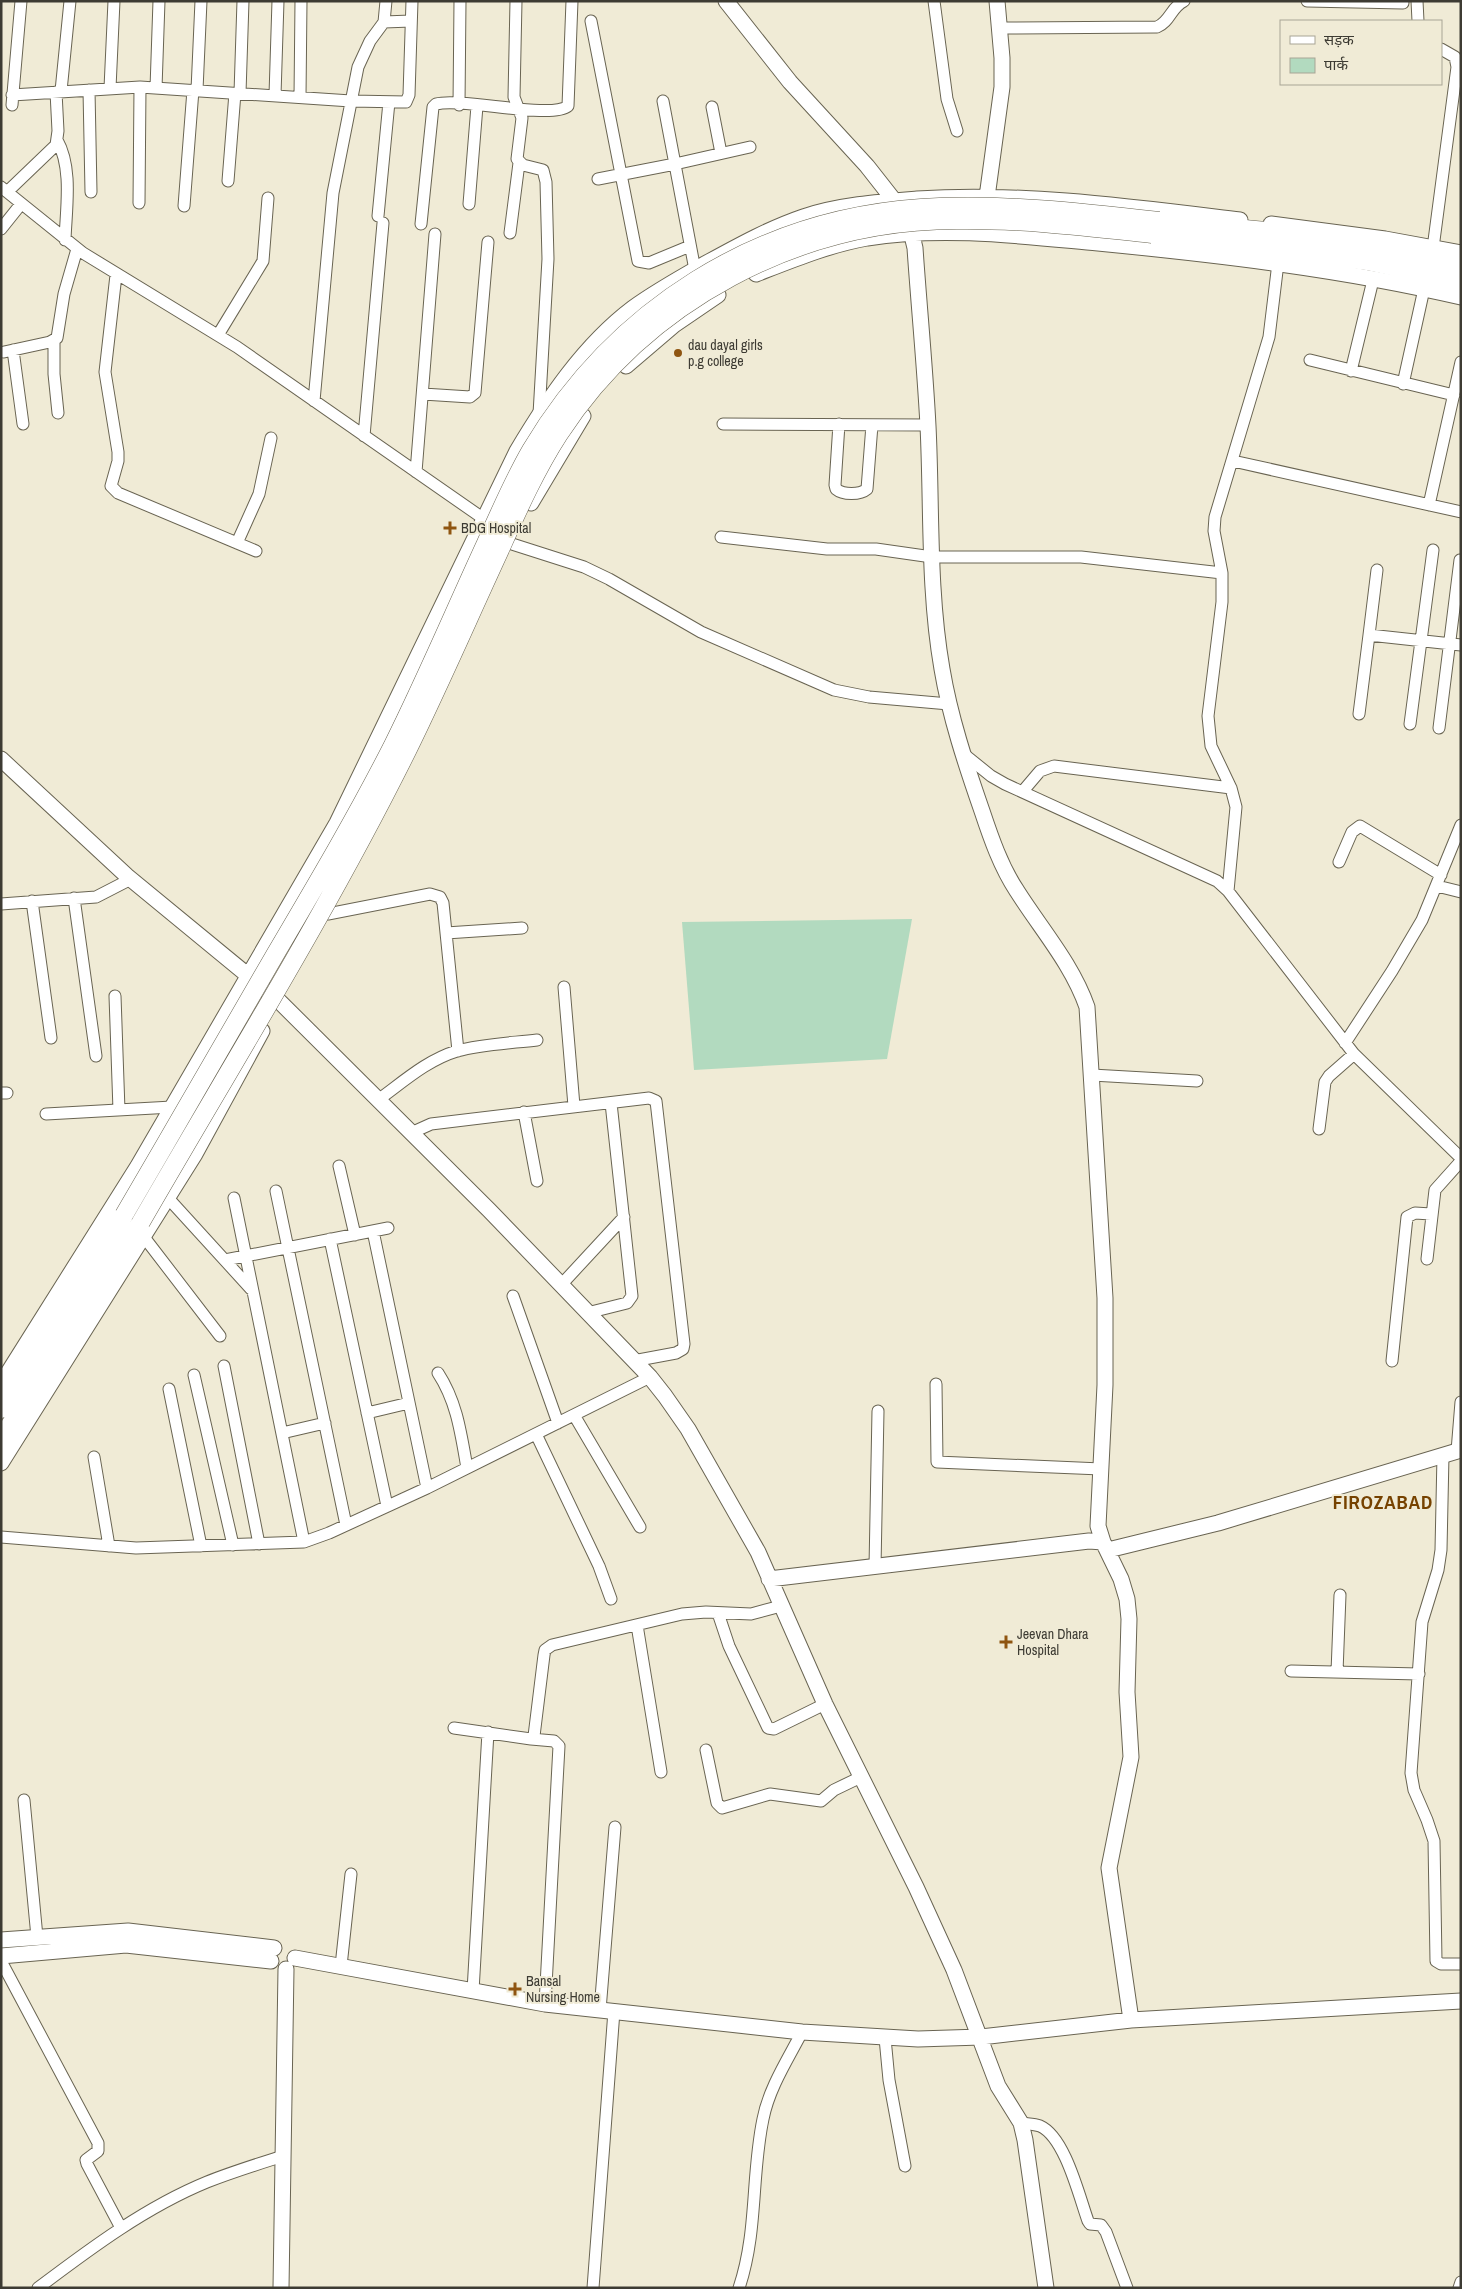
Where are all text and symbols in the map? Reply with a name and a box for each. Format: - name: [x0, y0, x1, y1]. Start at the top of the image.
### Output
- legend: [1280, 20, 1442, 85]
- text: सड़क: [1324, 29, 1354, 50]
- text: पार्क: [1324, 54, 1348, 75]
- place label: dau dayal girls p.g college: [688, 336, 763, 370]
- marker: dau dayal girls p.g college: [672, 347, 684, 359]
- place label: BDG Hospital: [461, 519, 531, 537]
- marker: BDG Hospital: [443, 521, 457, 535]
- district label: FIROZABAD: [1333, 1489, 1433, 1515]
- place label: Jeevan Dhara Hospital: [1017, 1625, 1089, 1659]
- marker: Jeevan Dhara Hospital: [999, 1635, 1013, 1649]
- place label: Bansal Nursing Home: [526, 1972, 600, 2006]
- marker: Bansal Nursing Home: [508, 1982, 522, 1996]

